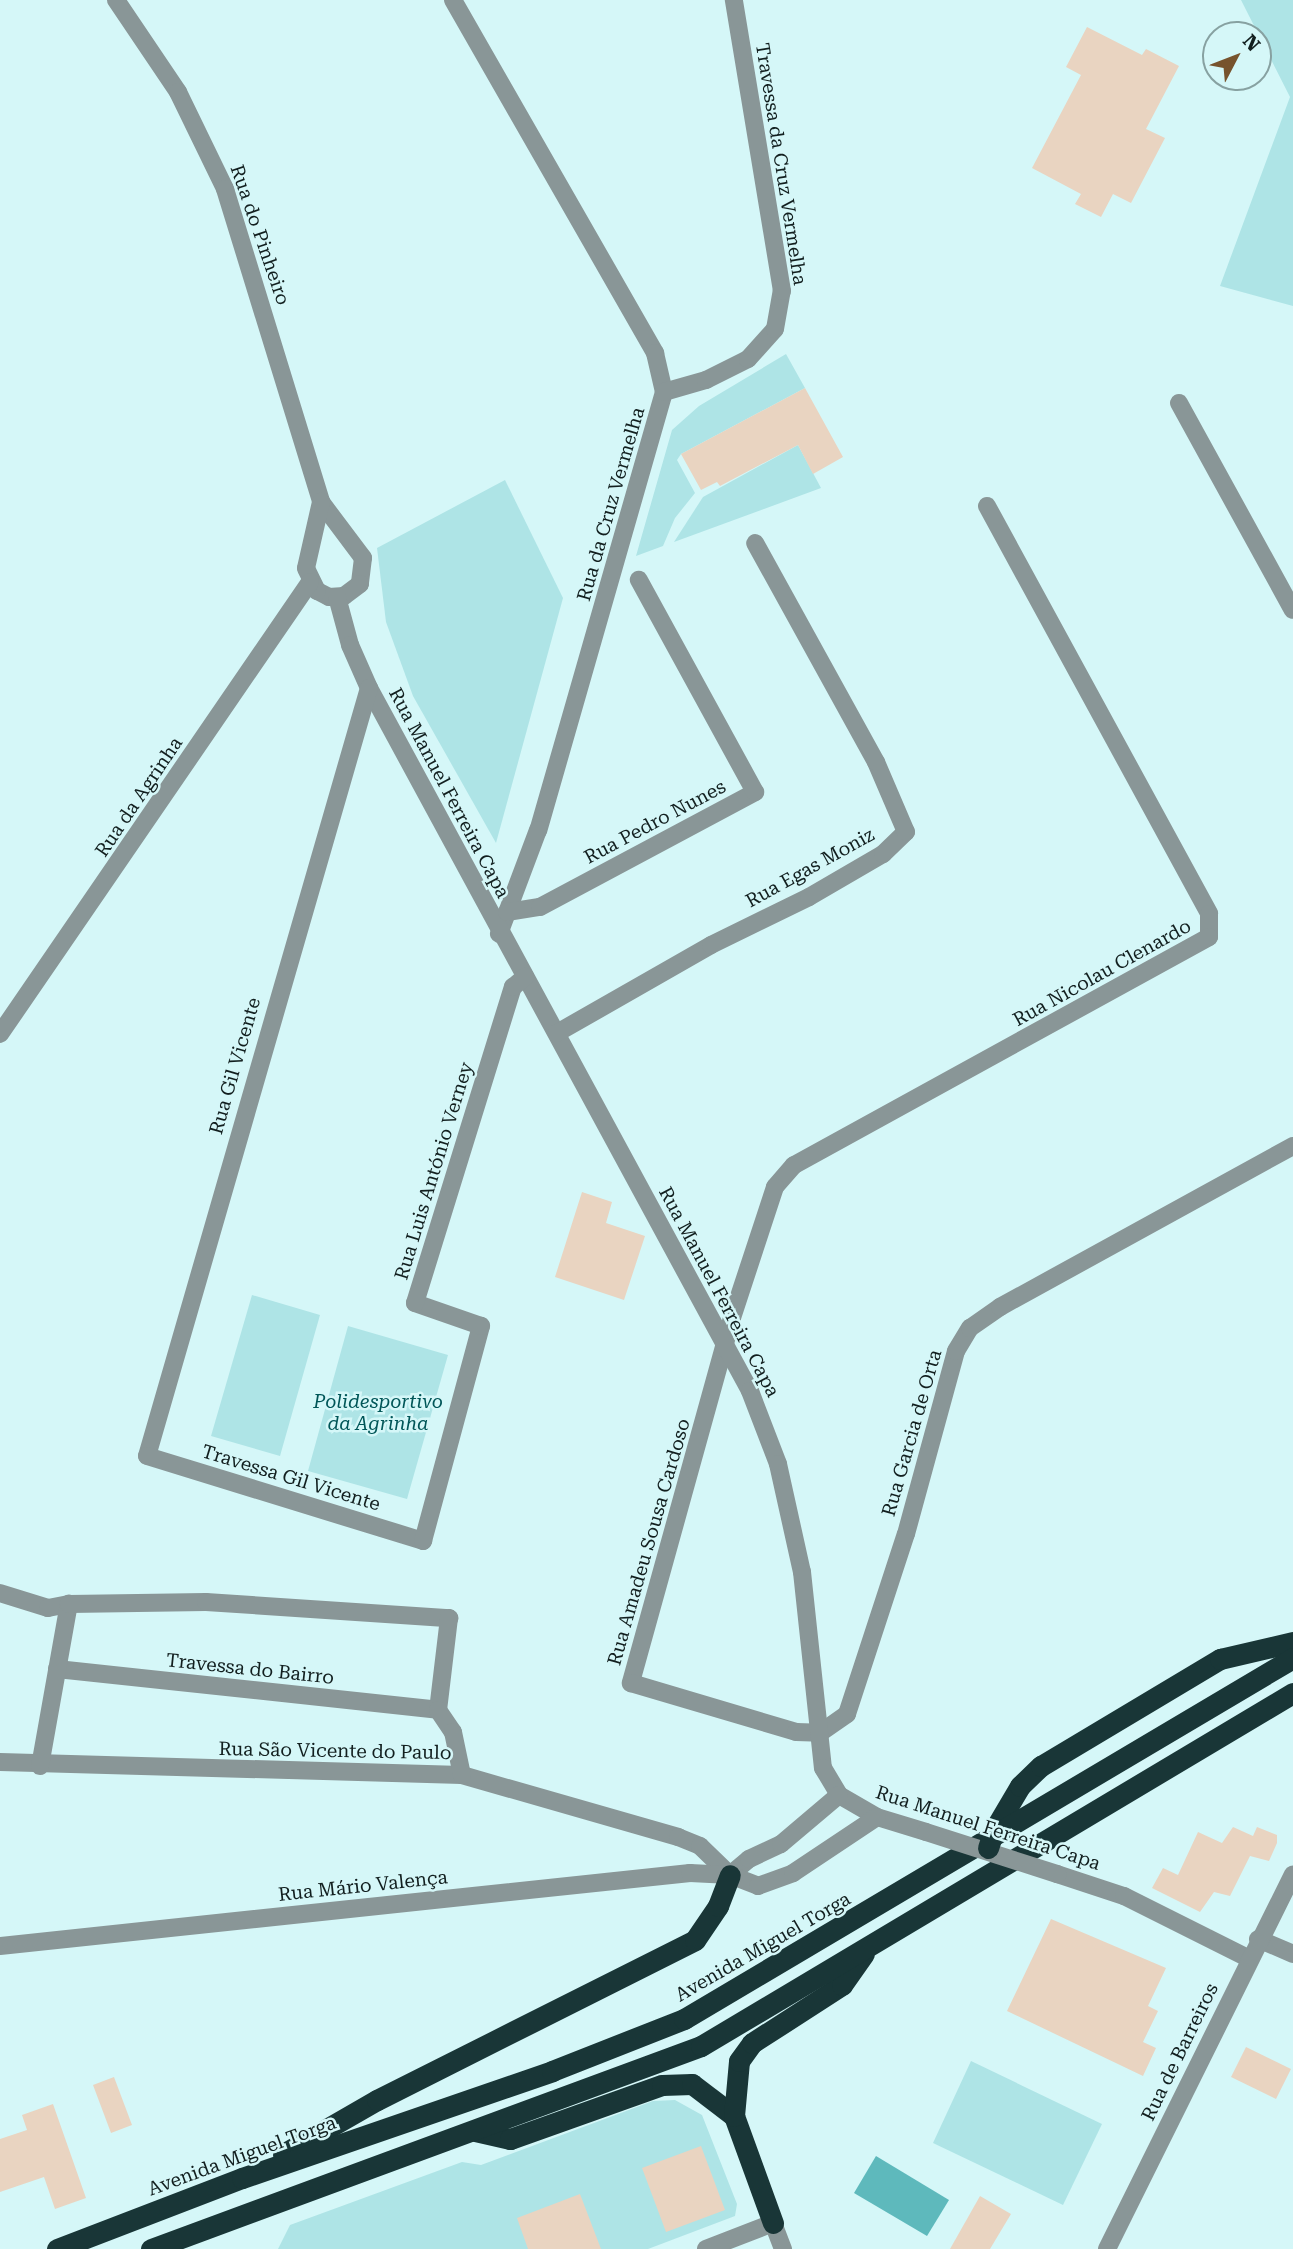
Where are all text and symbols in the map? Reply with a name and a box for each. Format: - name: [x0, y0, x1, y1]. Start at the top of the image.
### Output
- north arrow: [1202, 21, 1272, 91]
- text: N: [1238, 30, 1265, 56]
- street label: Travessa da Cruz Vermelha: [751, 41, 811, 287]
- street label: Rua do Pinheiro: [225, 162, 295, 308]
- street label: Rua da Cruz Vermelha: [572, 404, 650, 604]
- street label: Rua Manuel Ferreira Capa: [384, 684, 514, 902]
- street label: Rua da Agrinha: [90, 733, 188, 861]
- street label: Rua Pedro Nunes: [580, 775, 730, 869]
- street label: Rua Egas Moniz: [742, 823, 878, 913]
- street label: Rua Nicolau Clenardo: [1009, 915, 1195, 1031]
- street label: Rua Gil Vicente: [205, 995, 265, 1137]
- street label: Rua Luis António Verney: [390, 1059, 478, 1283]
- street label: Rua Manuel Ferreira Capa: [654, 1183, 784, 1401]
- street label: Rua Garcia de Orta: [877, 1347, 947, 1519]
- park label: Polidesportivo da Agrinha: [313, 1391, 443, 1435]
- street label: Rua Amadeu Sousa Cardoso: [603, 1416, 695, 1668]
- street label: Travessa Gil Vicente: [199, 1440, 383, 1516]
- street label: Travessa do Bairro: [165, 1649, 335, 1689]
- street label: Rua São Vicente do Paulo: [218, 1738, 452, 1764]
- street label: Rua Manuel Ferreira Capa: [873, 1781, 1103, 1875]
- street label: Rua Mário Valença: [277, 1866, 449, 1906]
- street label: Avenida Miguel Torga: [671, 1887, 855, 2007]
- street label: Rua de Barreiros: [1137, 1979, 1223, 2125]
- street label: Avenida Miguel Torga: [145, 2111, 339, 2201]

